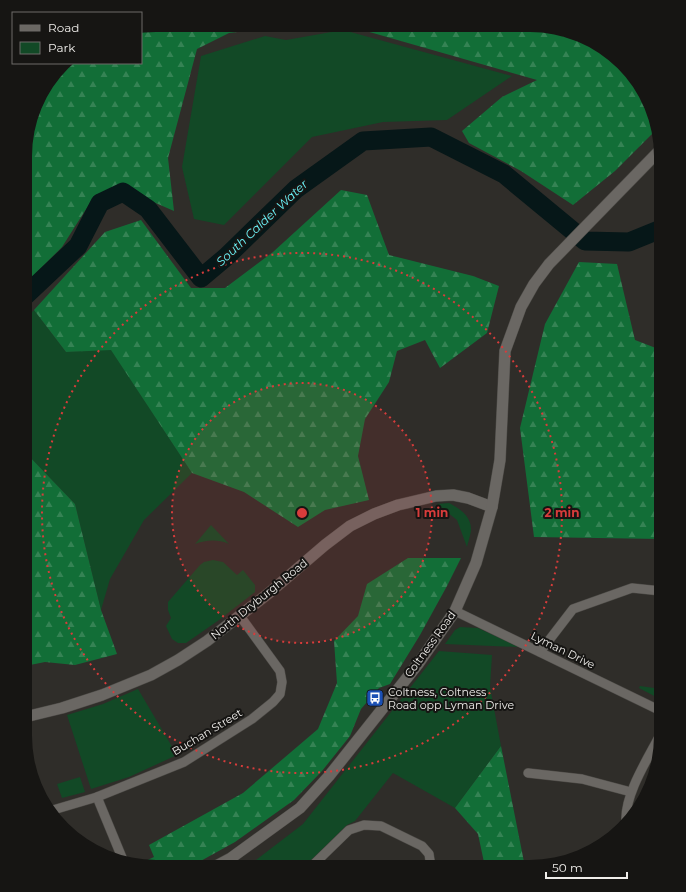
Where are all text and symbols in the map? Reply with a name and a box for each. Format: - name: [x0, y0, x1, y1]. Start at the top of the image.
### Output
- legend: [12, 12, 142, 64]
- text: Road: [48, 20, 79, 35]
- text: Park: [48, 40, 76, 55]
- water label: South Calder Water: [213, 176, 311, 269]
- text: 1 min: [416, 505, 448, 520]
- text: 2 min: [545, 505, 579, 520]
- centre of rings: [295, 506, 309, 520]
- street label: North Dryburgh Road: [208, 556, 310, 642]
- street label: Coltness Road: [401, 608, 459, 680]
- street label: Lyman Drive: [529, 628, 598, 672]
- place label: Coltness, Coltness Road opp Lyman Drive: [388, 685, 514, 712]
- bus stop icon: Coltness, Coltness Road opp Lyman Drive: [365, 688, 385, 708]
- street label: Buchan Street: [169, 705, 245, 758]
- scale bar: [546, 854, 627, 880]
- text: 50 m: [552, 860, 583, 875]

